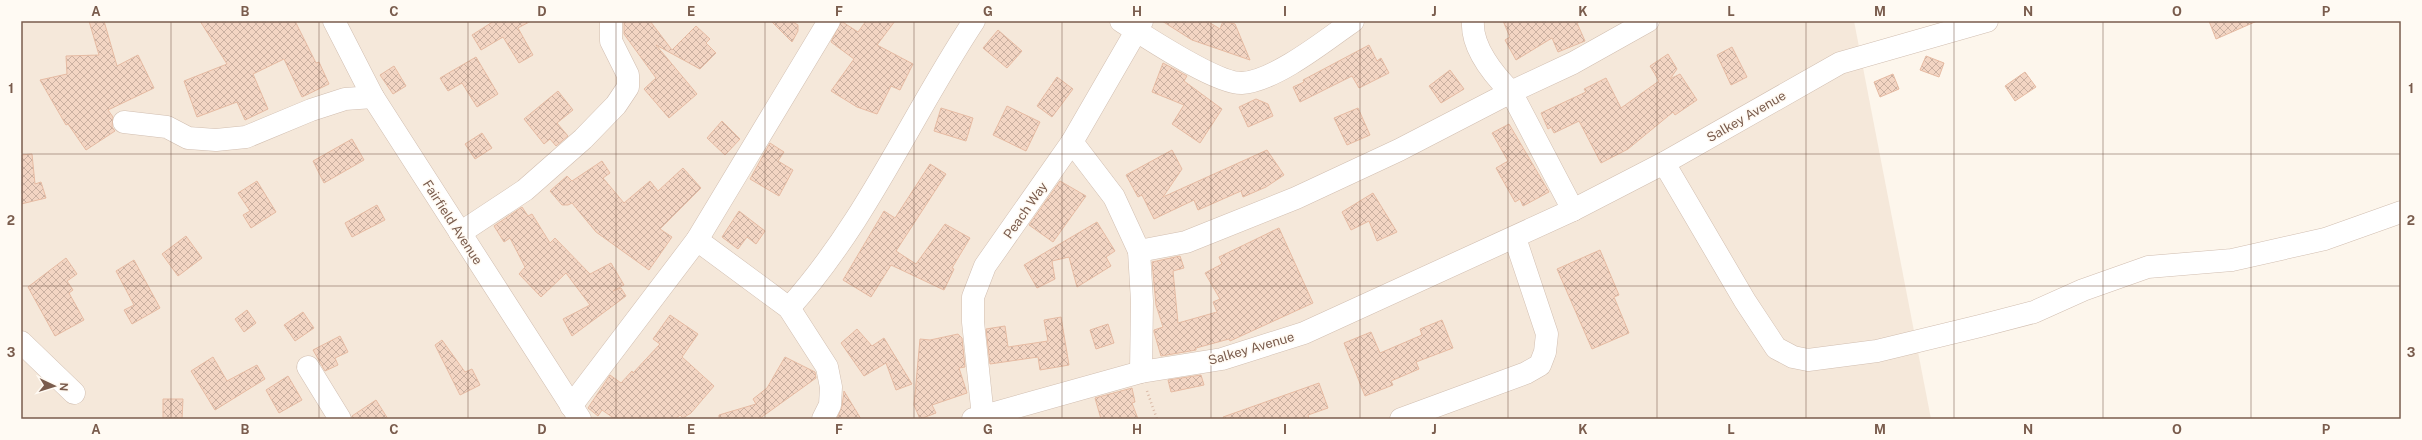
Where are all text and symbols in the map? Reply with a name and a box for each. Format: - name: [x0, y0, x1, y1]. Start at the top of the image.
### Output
- text: A: [91, 4, 101, 19]
- text: B: [241, 4, 250, 19]
- text: C: [389, 4, 399, 19]
- text: D: [537, 4, 547, 19]
- text: E: [687, 4, 695, 19]
- text: F: [835, 4, 843, 19]
- text: G: [983, 4, 993, 19]
- text: H: [1132, 4, 1142, 19]
- text: I: [1283, 4, 1287, 19]
- text: J: [1431, 4, 1437, 19]
- text: K: [1578, 4, 1588, 19]
- text: L: [1727, 4, 1735, 19]
- text: M: [1874, 4, 1886, 19]
- text: N: [2023, 4, 2033, 19]
- text: O: [2172, 4, 2182, 19]
- text: P: [2322, 4, 2331, 19]
- text: 1: [8, 81, 14, 96]
- text: 1: [2408, 81, 2414, 96]
- street label: Salkey Avenue: [1704, 88, 1788, 145]
- street label: Fairfield Avenue: [420, 177, 486, 267]
- street label: Peach Way: [1000, 179, 1050, 242]
- text: 2: [7, 213, 15, 228]
- text: 2: [2407, 213, 2415, 228]
- street label: Salkey Avenue: [1206, 329, 1296, 368]
- text: 3: [7, 345, 16, 360]
- text: 3: [2407, 345, 2416, 360]
- north arrow: [34, 366, 74, 406]
- text: N: [58, 382, 70, 391]
- text: A: [91, 422, 101, 437]
- text: B: [241, 422, 250, 437]
- text: C: [389, 422, 399, 437]
- text: D: [537, 422, 547, 437]
- text: E: [687, 422, 695, 437]
- text: F: [835, 422, 843, 437]
- text: G: [983, 422, 993, 437]
- text: H: [1132, 422, 1142, 437]
- text: I: [1283, 422, 1287, 437]
- text: J: [1431, 422, 1437, 437]
- text: K: [1578, 422, 1588, 437]
- text: L: [1727, 422, 1735, 437]
- text: M: [1874, 422, 1886, 437]
- text: N: [2023, 422, 2033, 437]
- text: O: [2172, 422, 2182, 437]
- text: P: [2322, 422, 2331, 437]

